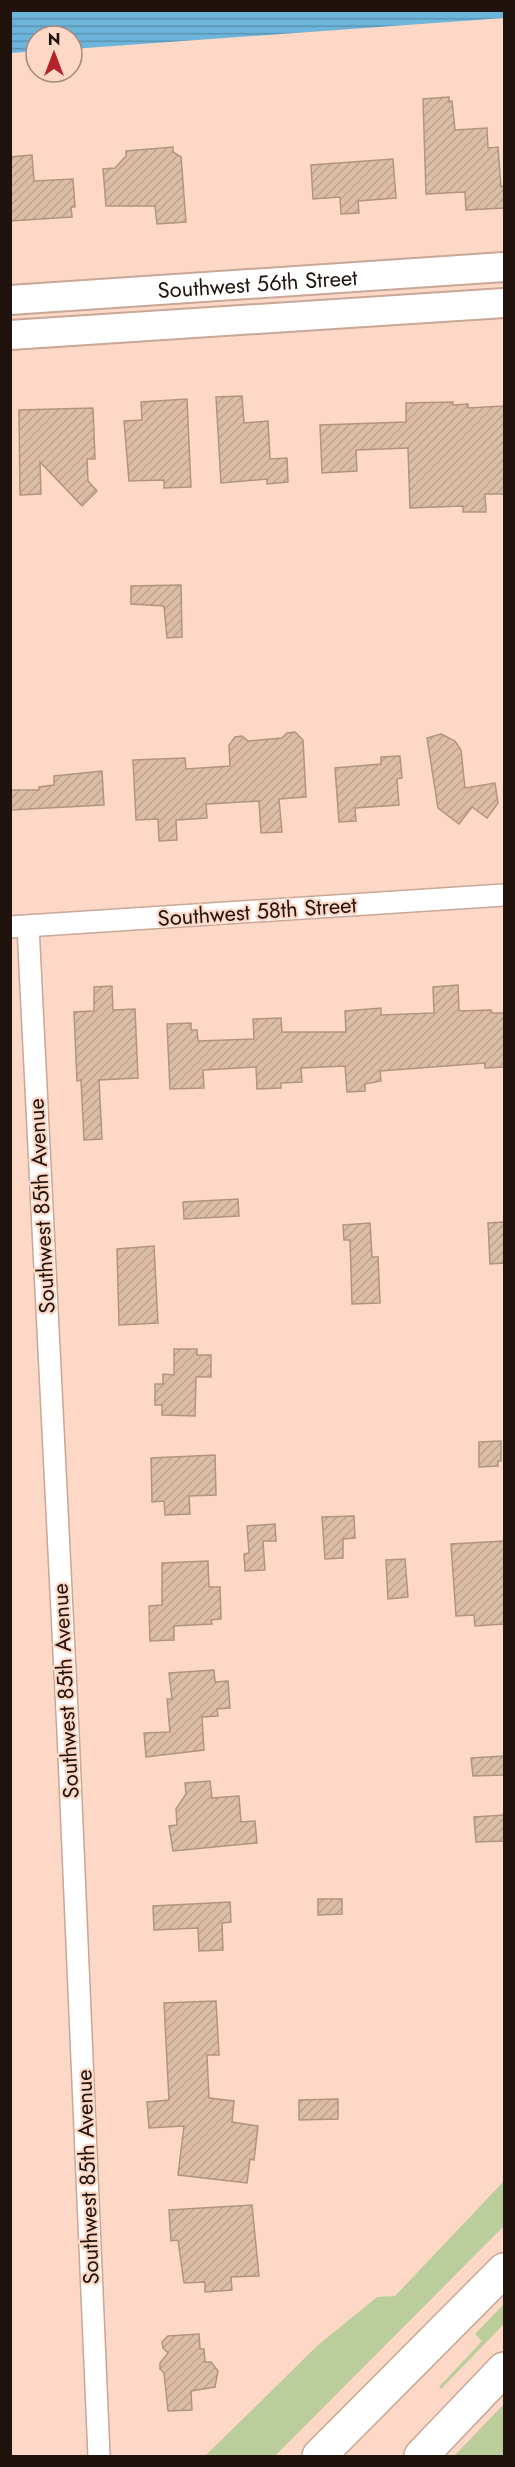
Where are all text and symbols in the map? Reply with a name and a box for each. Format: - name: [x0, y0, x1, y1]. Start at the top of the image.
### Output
- north arrow: [24, 24, 84, 84]
- text: N: [48, 28, 60, 51]
- street label: Southwest 56th Street: [156, 261, 359, 306]
- street label: Southwest 58th Street: [156, 888, 358, 934]
- street label: Southwest 85th Avenue: [19, 1098, 63, 1314]
- street label: Southwest 85th Avenue: [43, 1583, 87, 1799]
- street label: Southwest 85th Avenue: [67, 2069, 107, 2285]

